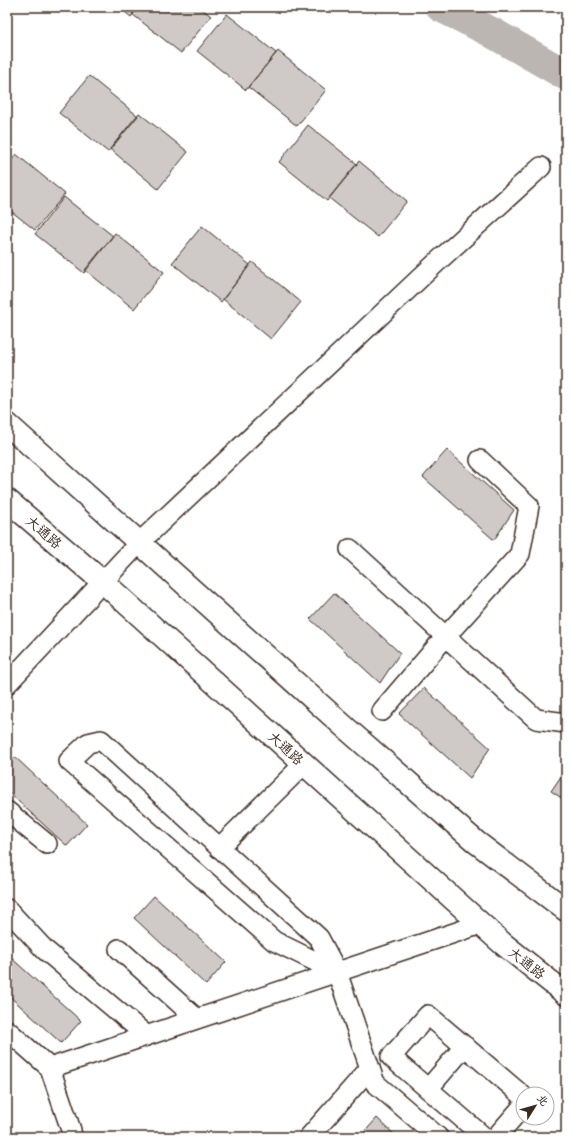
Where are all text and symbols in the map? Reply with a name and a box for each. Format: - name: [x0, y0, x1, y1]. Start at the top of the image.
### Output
- street label: 大通路: [21, 513, 64, 554]
- street label: 大通路: [263, 729, 306, 770]
- street label: 大通路: [504, 945, 548, 985]
- north arrow: [515, 1086, 555, 1126]
- text: 北: [533, 1093, 549, 1109]

